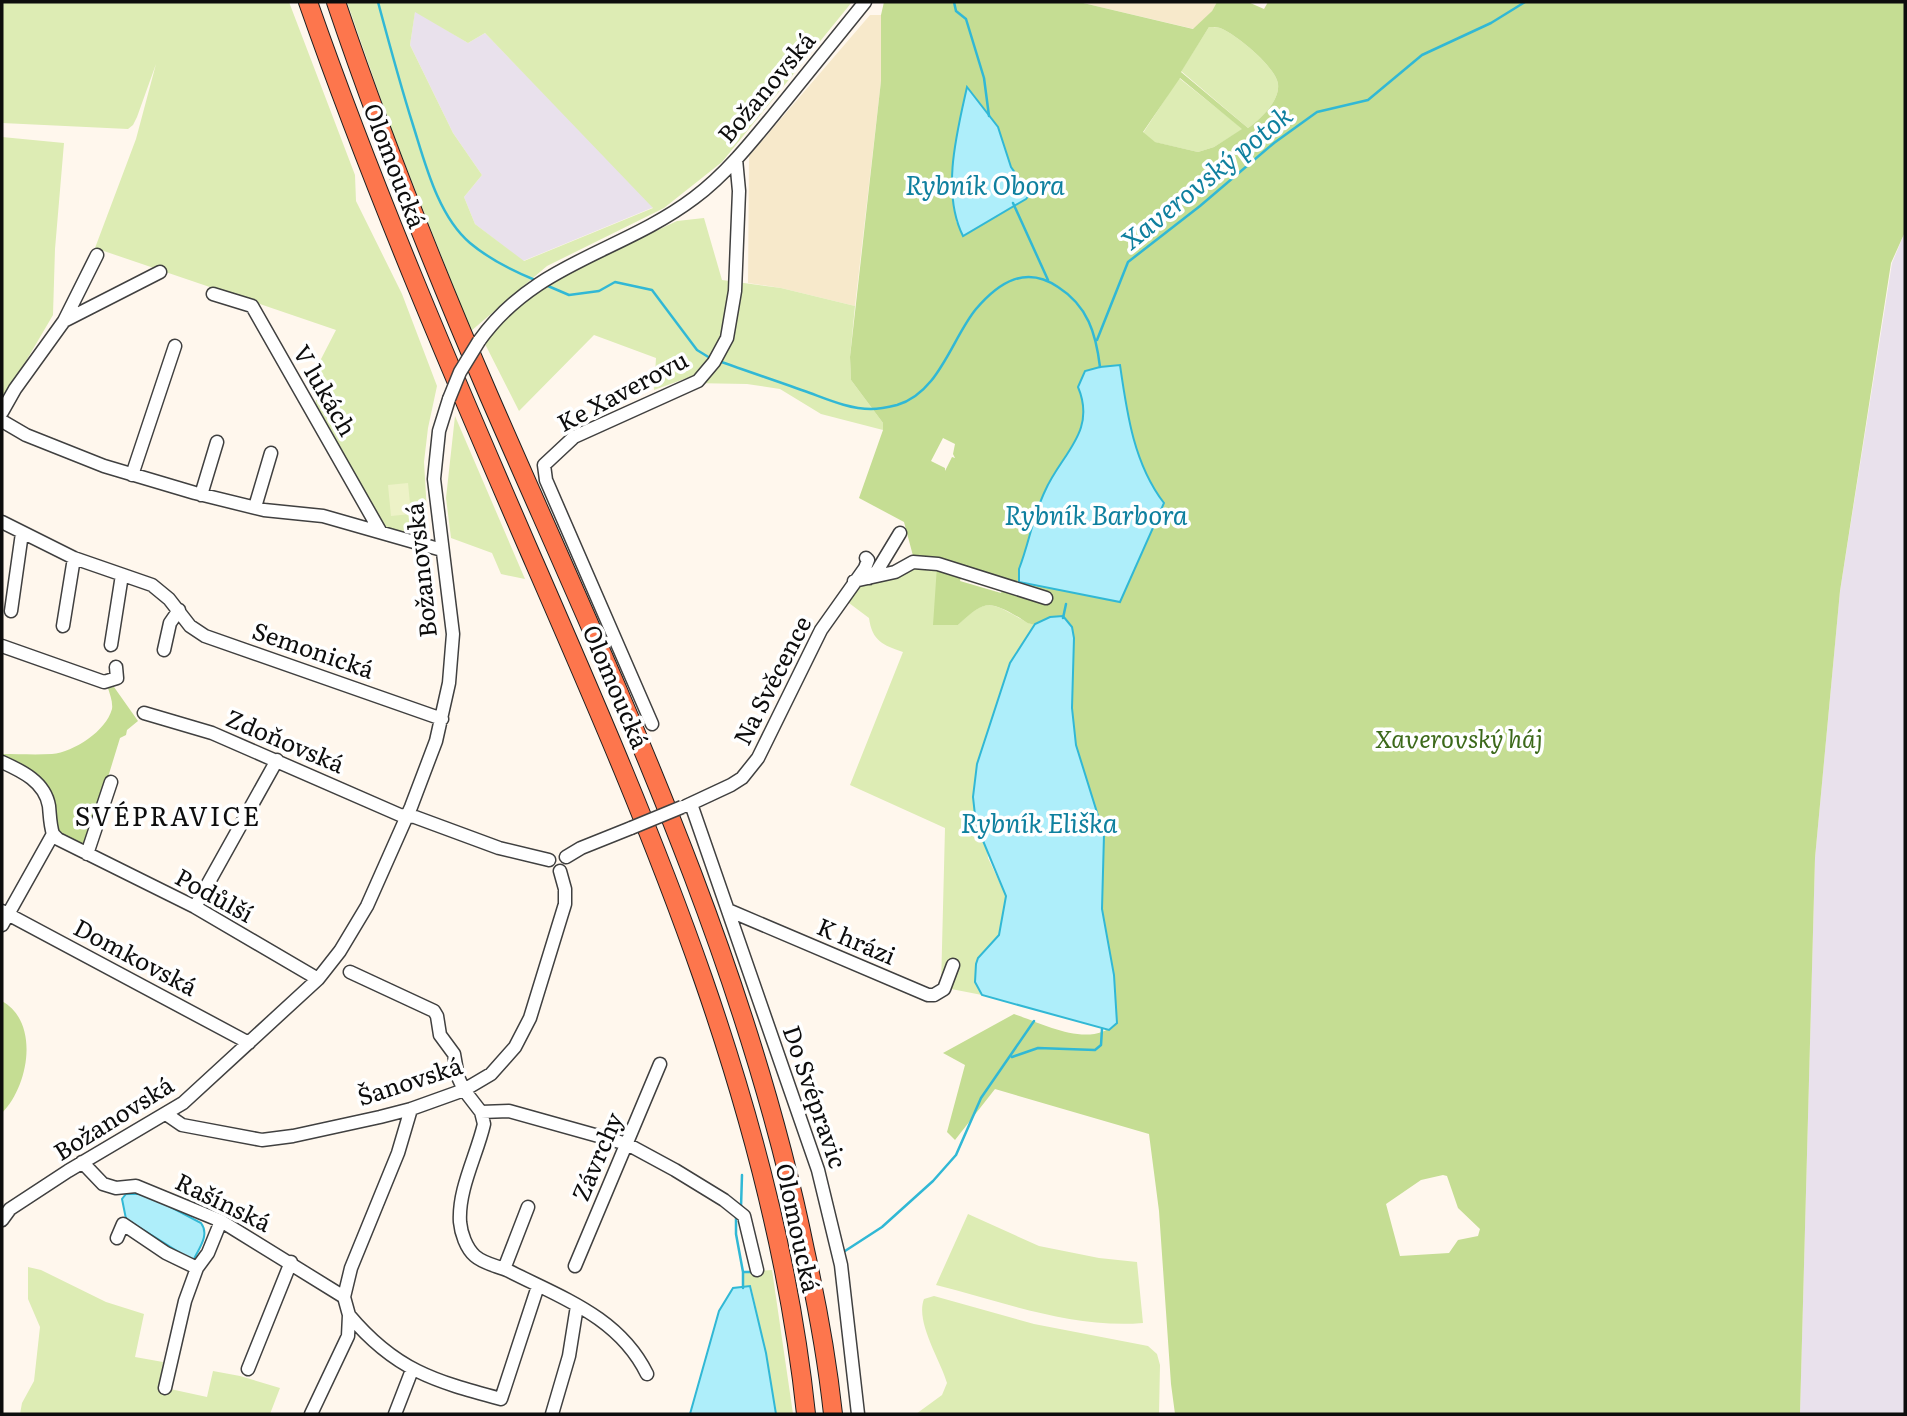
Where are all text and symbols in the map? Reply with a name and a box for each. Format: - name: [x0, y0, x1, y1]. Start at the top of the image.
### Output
- street label: Božanovská: [708, 23, 822, 150]
- water label: Xaverovský potok: [1111, 94, 1300, 257]
- street label: Olomoucká: [356, 98, 436, 233]
- water label: Rybník Obora: [905, 164, 1065, 203]
- street label: V lukách: [286, 337, 367, 442]
- street label: Ke Xaverovu: [550, 341, 694, 439]
- water label: Rybník Barbora: [1004, 494, 1188, 533]
- street label: Božanovská: [395, 501, 444, 640]
- street label: Na Svěcence: [723, 609, 818, 750]
- street label: Semonická: [248, 611, 379, 686]
- street label: Olomoucká: [576, 619, 659, 753]
- street label: Zdoňovská: [221, 699, 351, 780]
- park label: Xaverovský háj: [1375, 720, 1543, 755]
- district label: SVÉPRAVICE: [75, 795, 261, 834]
- water label: Rybník Eliška: [960, 802, 1118, 841]
- street label: Podůlší: [170, 858, 261, 930]
- street label: K hrázi: [812, 907, 902, 972]
- street label: Domkovská: [68, 909, 204, 1003]
- street label: Do Svépravic: [776, 1020, 857, 1172]
- street label: Šanovská: [352, 1046, 466, 1113]
- street label: Božanovská: [46, 1066, 179, 1168]
- street label: Závrchy: [561, 1106, 630, 1206]
- street label: Olomoucká: [769, 1160, 830, 1295]
- street label: Rašínská: [170, 1163, 278, 1239]

